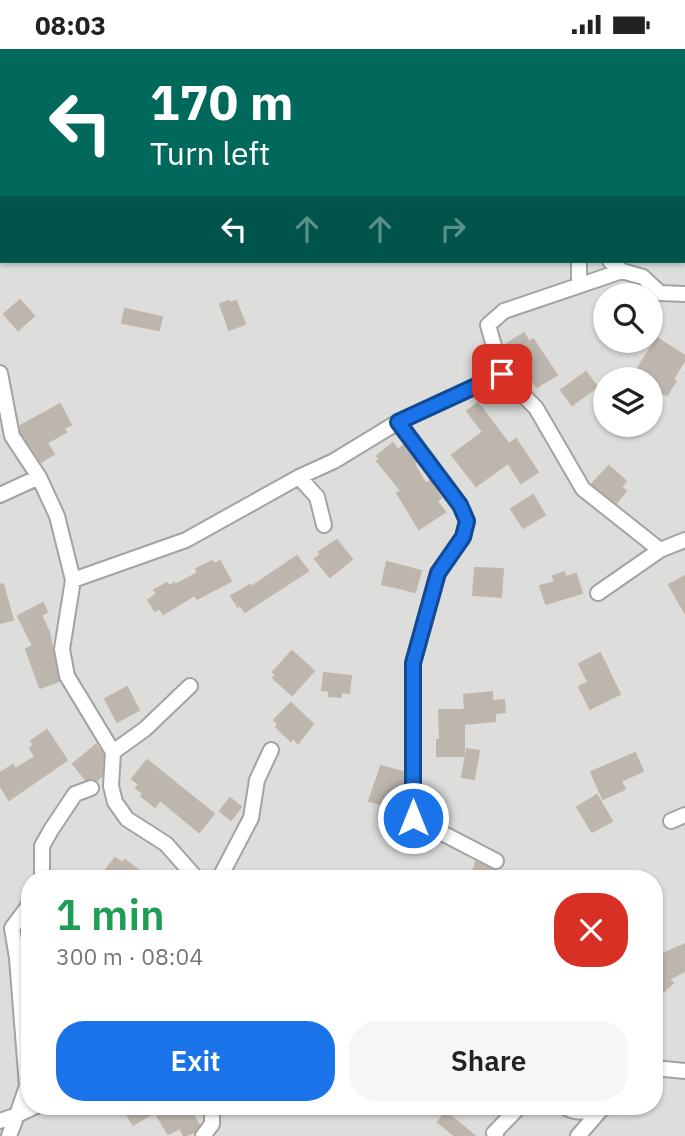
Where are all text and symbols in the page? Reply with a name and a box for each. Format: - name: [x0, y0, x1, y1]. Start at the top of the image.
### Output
- text: 08:03: [35, 8, 106, 42]
- text: 170 m: [150, 70, 294, 133]
- icon: left: [35, 77, 126, 168]
- text: Turn left: [150, 132, 270, 174]
- icon: left: [215, 210, 253, 248]
- icon: ahead: [288, 210, 326, 248]
- icon: ahead: [361, 210, 399, 248]
- icon: right: [434, 210, 472, 248]
- map controls: [593, 283, 663, 437]
- button: search: [593, 283, 663, 353]
- pin: [472, 344, 532, 404]
- icon: arrive: [483, 355, 521, 393]
- button: layers: [593, 367, 663, 437]
- position arrow: [376, 781, 450, 855]
- text: 1 min: [56, 887, 165, 942]
- button: close: [554, 893, 628, 967]
- text: 300 m · 08:04: [56, 941, 203, 971]
- button: Exit: [56, 1021, 335, 1101]
- button: Share: [349, 1021, 628, 1101]

